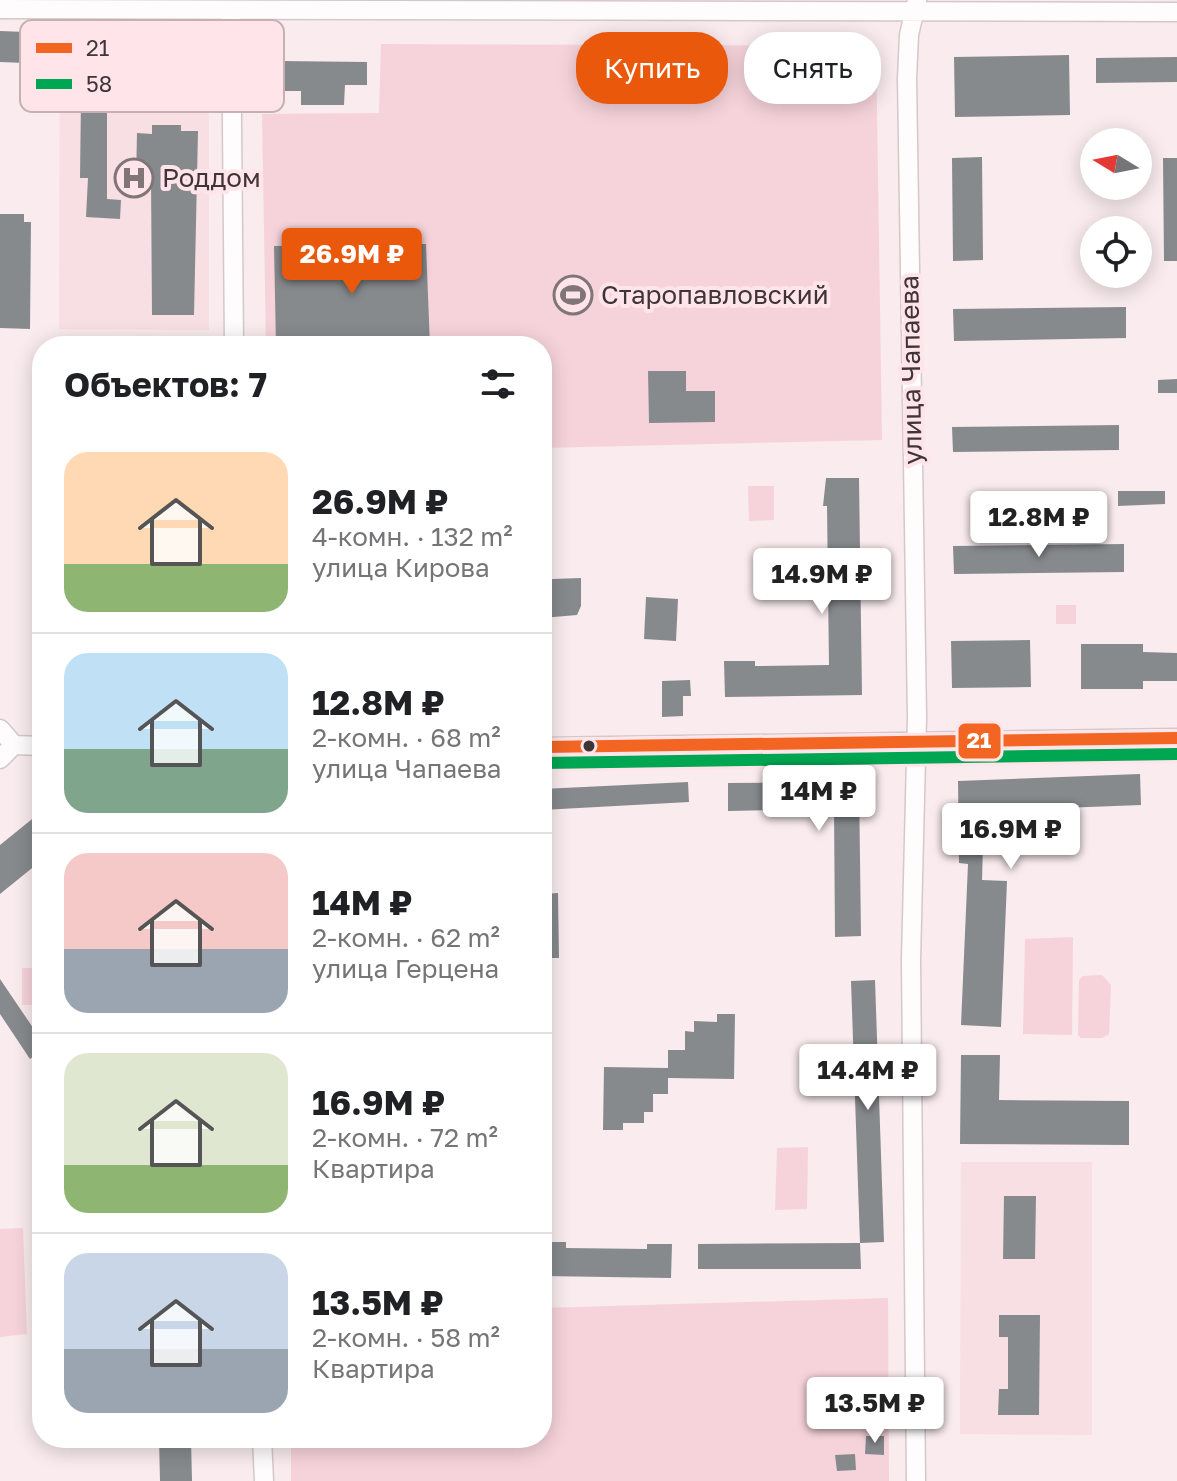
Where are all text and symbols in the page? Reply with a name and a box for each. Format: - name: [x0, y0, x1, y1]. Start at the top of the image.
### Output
- legend: [20, 20, 284, 112]
- chip: Купить: [576, 32, 728, 104]
- chip: Снять: [744, 32, 881, 104]
- text: 21: [86, 34, 110, 61]
- text: 58: [86, 70, 112, 97]
- north arrow: [1080, 128, 1152, 200]
- map controls: [1080, 128, 1152, 288]
- hospital icon: Роддом: [113, 157, 155, 199]
- place label: Роддом: [162, 162, 261, 193]
- button: locate: [1080, 216, 1152, 288]
- pin: 26.9M ₽: [278, 228, 426, 296]
- text: 26.9M ₽: [300, 238, 404, 269]
- sports icon: Старопавловский: [552, 274, 594, 316]
- street label: улица Чапаева: [893, 275, 928, 465]
- place label: Старопавловский: [601, 279, 829, 310]
- icon: filters: [476, 362, 520, 406]
- text: Объектов: 7: [64, 364, 267, 404]
- text: 26.9M ₽: [312, 481, 449, 521]
- icon: home: [128, 484, 224, 580]
- pin: 12.8M ₽: [965, 491, 1113, 559]
- text: 12.8M ₽: [988, 501, 1090, 532]
- text: 4-комн. · 132 m²: [312, 521, 513, 552]
- pin: 14.9M ₽: [748, 548, 896, 616]
- text: улица Кирова: [312, 552, 490, 583]
- text: 14.9M ₽: [771, 558, 873, 589]
- text: 12.8M ₽: [312, 682, 445, 722]
- icon: home: [128, 685, 224, 781]
- text: 2-комн. · 68 m²: [312, 722, 501, 753]
- line badge: 21: [957, 722, 1002, 760]
- text: 21: [967, 726, 991, 753]
- unlabelled marker: [581, 738, 597, 754]
- text: улица Чапаева: [312, 753, 502, 784]
- pin: 14M ₽: [763, 765, 875, 833]
- text: 14M ₽: [781, 775, 857, 806]
- pin: 16.9M ₽: [937, 803, 1085, 871]
- text: 16.9M ₽: [960, 813, 1062, 844]
- text: 14M ₽: [312, 882, 412, 922]
- icon: home: [128, 885, 224, 981]
- text: 2-комн. · 62 m²: [312, 922, 500, 953]
- text: улица Герцена: [312, 953, 499, 984]
- pin: 14.4M ₽: [794, 1044, 942, 1112]
- text: 14.4M ₽: [817, 1054, 919, 1085]
- text: 16.9M ₽: [312, 1082, 445, 1122]
- icon: home: [128, 1085, 224, 1181]
- text: 2-комн. · 72 m²: [312, 1122, 498, 1153]
- text: Квартира: [312, 1153, 435, 1184]
- text: 13.5M ₽: [312, 1282, 444, 1322]
- icon: home: [128, 1285, 224, 1381]
- text: 2-комн. · 58 m²: [312, 1322, 500, 1353]
- text: Квартира: [312, 1353, 435, 1384]
- pin: 13.5M ₽: [801, 1377, 949, 1445]
- text: 13.5M ₽: [825, 1387, 925, 1418]

